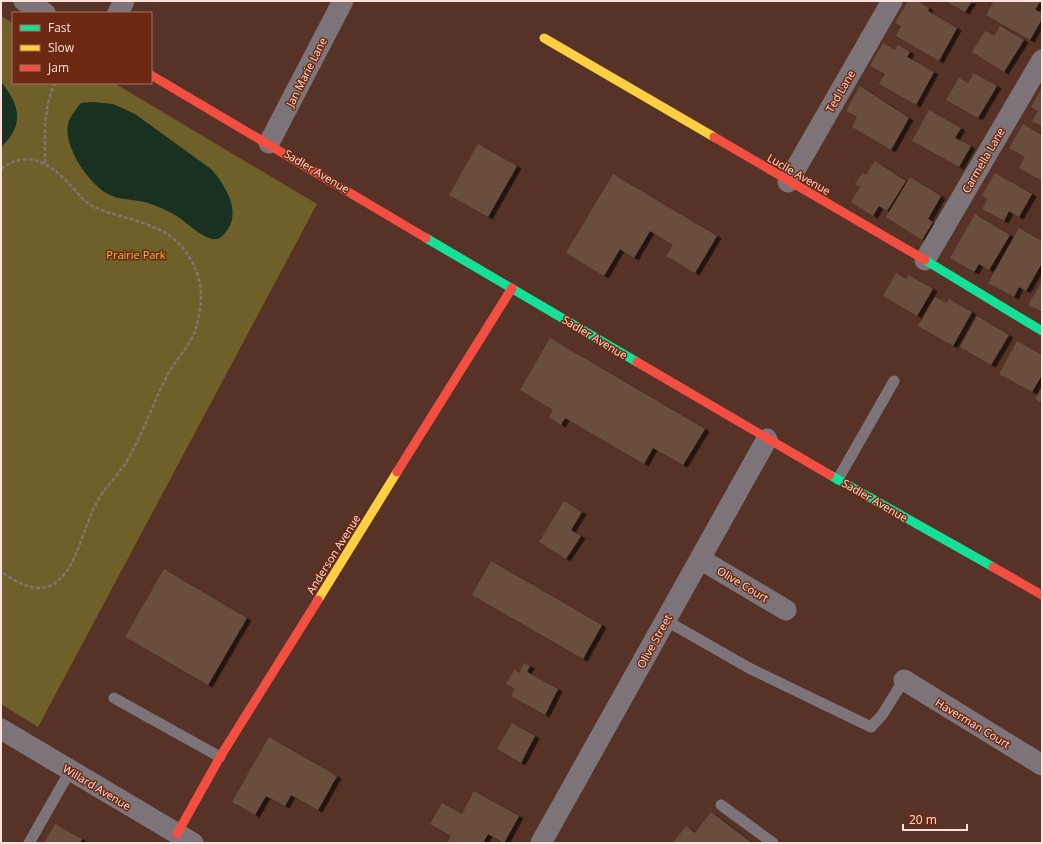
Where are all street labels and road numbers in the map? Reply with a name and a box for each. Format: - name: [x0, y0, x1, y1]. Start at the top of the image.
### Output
- street label: Jan Marie Lane: [282, 35, 330, 110]
- street label: Ted Lane: [822, 67, 858, 115]
- street label: Carmella Lane: [958, 125, 1008, 195]
- street label: Sadler Avenue: [282, 146, 352, 196]
- street label: Lucile Avenue: [765, 150, 833, 198]
- street label: Sadler Avenue: [560, 312, 630, 362]
- street label: Sadler Avenue: [839, 475, 911, 525]
- street label: Anderson Avenue: [303, 511, 363, 597]
- street label: Olive Court: [715, 563, 772, 605]
- street label: Olive Street: [633, 611, 675, 671]
- street label: Haverman Court: [933, 695, 1013, 751]
- street label: Willard Avenue: [60, 761, 134, 813]

